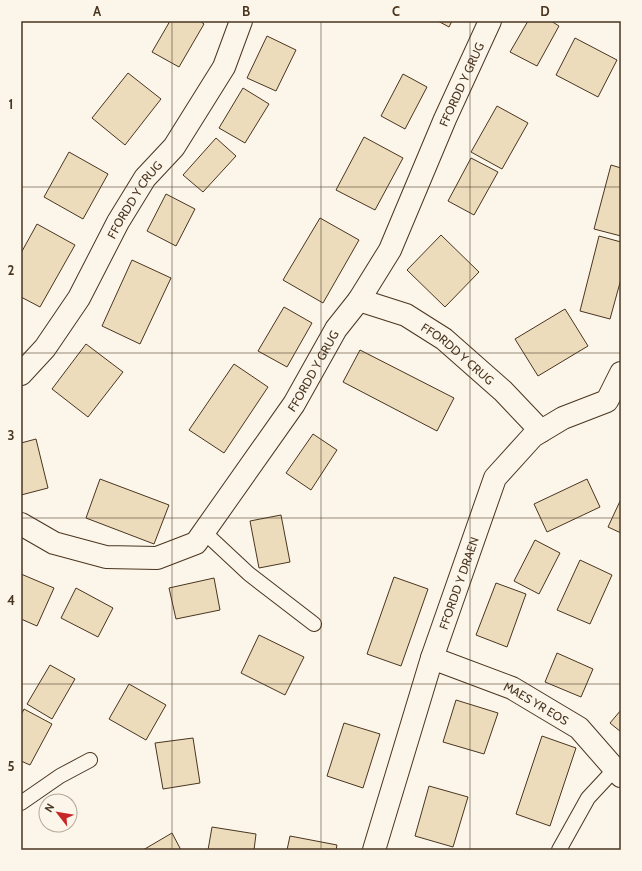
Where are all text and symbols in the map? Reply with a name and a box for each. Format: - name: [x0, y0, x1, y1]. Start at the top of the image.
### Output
- text: A: [93, 3, 102, 19]
- text: B: [242, 3, 250, 19]
- text: C: [392, 3, 400, 19]
- text: D: [540, 3, 550, 19]
- street label: FFORDD Y GRUG: [435, 40, 487, 128]
- text: 1: [9, 96, 13, 112]
- street label: FFORDD Y CRUG: [103, 157, 165, 241]
- text: 2: [8, 262, 15, 278]
- street label: FFORDD Y CRUG: [419, 319, 498, 387]
- street label: FFORDD Y GRUG: [284, 327, 341, 414]
- text: 3: [7, 427, 15, 443]
- street label: FFORDD Y DRAEN: [435, 535, 481, 631]
- text: 4: [7, 592, 15, 608]
- street label: MAES YR EOS: [502, 678, 572, 728]
- text: 5: [8, 758, 15, 774]
- north arrow: [38, 793, 78, 833]
- text: N: [41, 801, 57, 815]

